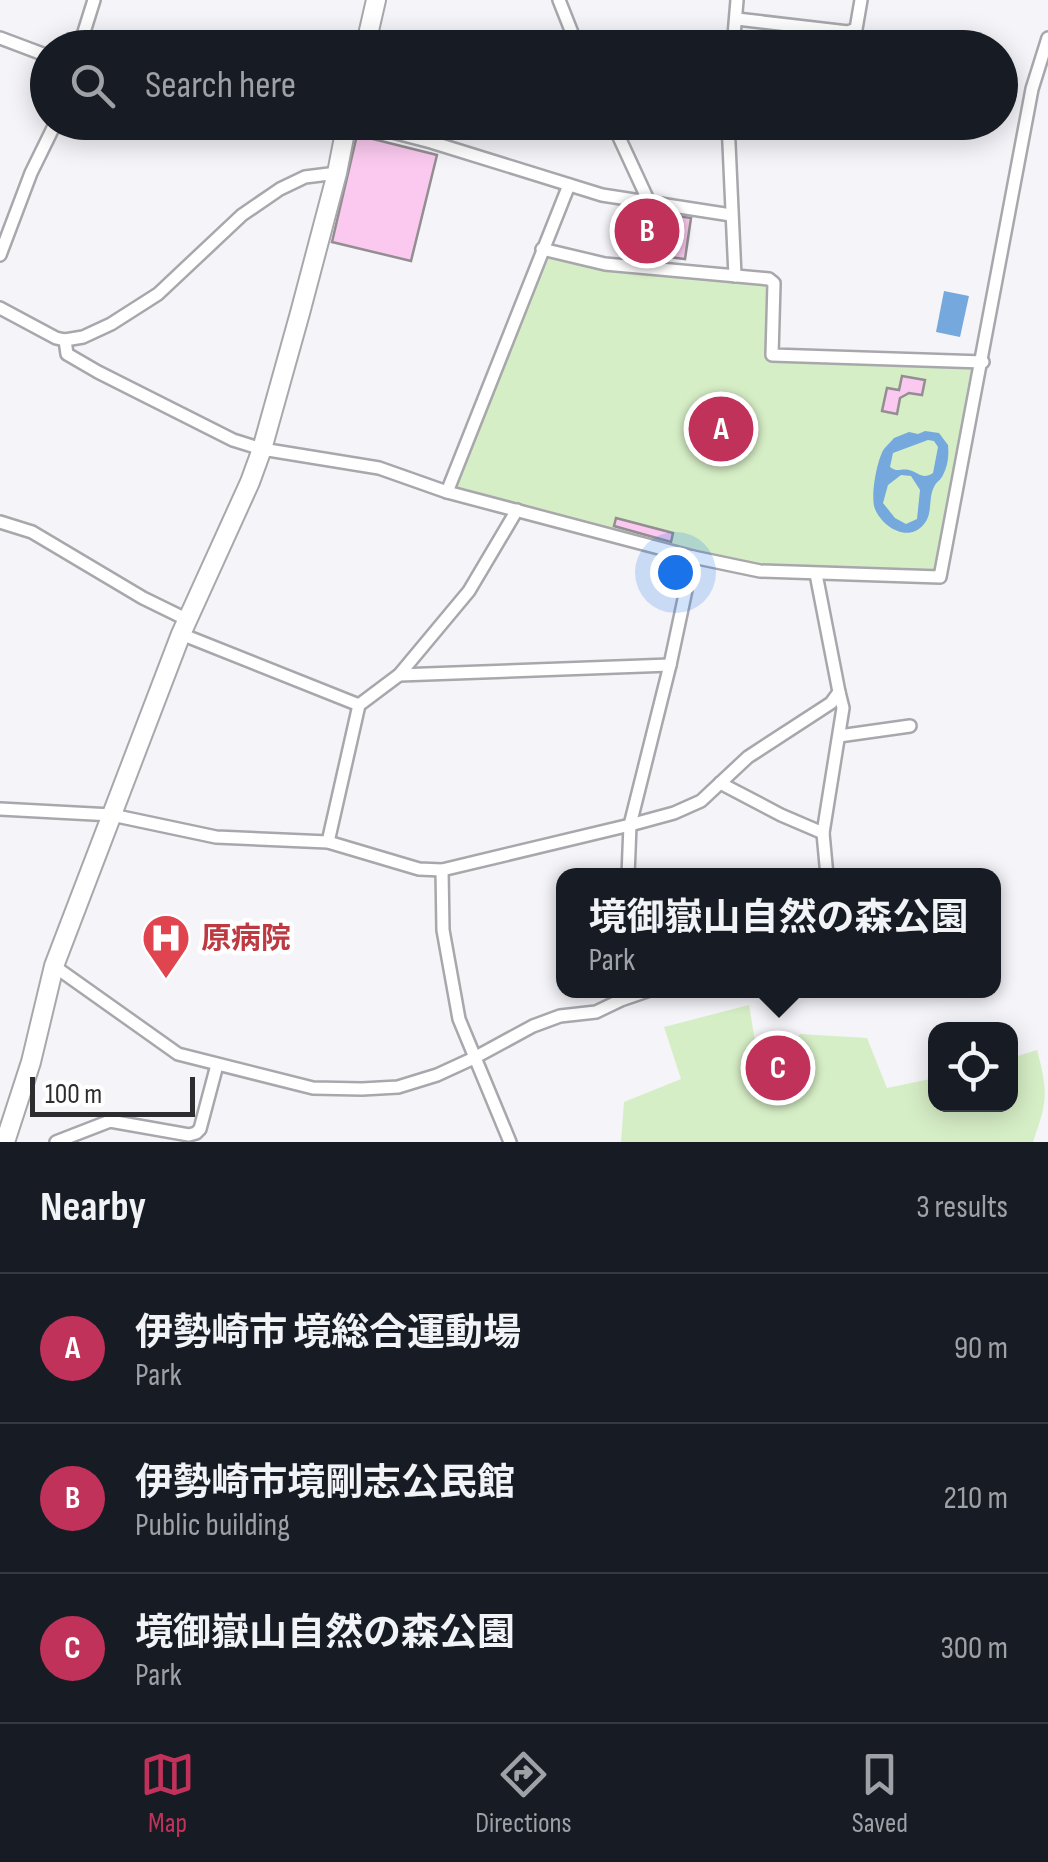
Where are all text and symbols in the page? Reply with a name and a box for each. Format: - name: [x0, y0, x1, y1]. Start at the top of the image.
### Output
- search box: [30, 30, 1018, 140]
- icon: search: [65, 58, 120, 113]
- text: Search here: [145, 63, 296, 108]
- pin: B: [614, 194, 680, 268]
- pin: A: [688, 392, 754, 466]
- your location: [650, 547, 701, 598]
- popup: [556, 868, 1001, 998]
- text: 境御嶽山自然の森公園: [588, 896, 969, 941]
- hospital icon: 原病院: [140, 912, 192, 980]
- place label: 原病院: [201, 921, 291, 957]
- text: Park: [588, 941, 635, 980]
- map controls: [928, 1022, 1018, 1112]
- button: locate: [928, 1022, 1018, 1112]
- pin: C: [746, 1030, 810, 1106]
- scale bar: [30, 1072, 195, 1116]
- text: 100 m: [45, 1078, 102, 1111]
- text: Nearby: [40, 1182, 146, 1233]
- text: 3 results: [916, 1188, 1008, 1227]
- text: 伊勢崎市 境総合運動場: [135, 1311, 521, 1356]
- text: A: [65, 1329, 80, 1368]
- text: 90 m: [954, 1329, 1008, 1368]
- text: Park: [135, 1356, 182, 1395]
- text: 伊勢崎市境剛志公民館: [135, 1461, 515, 1506]
- text: B: [65, 1479, 80, 1518]
- text: 210 m: [944, 1479, 1008, 1518]
- text: Public building: [135, 1506, 290, 1545]
- text: 境御嶽山自然の森公園: [135, 1611, 515, 1656]
- text: C: [64, 1629, 81, 1668]
- text: 300 m: [940, 1629, 1008, 1668]
- text: Park: [135, 1656, 182, 1695]
- tab: Map: [140, 1747, 195, 1840]
- tab: Directions: [475, 1747, 572, 1840]
- tab: Saved: [852, 1747, 908, 1840]

